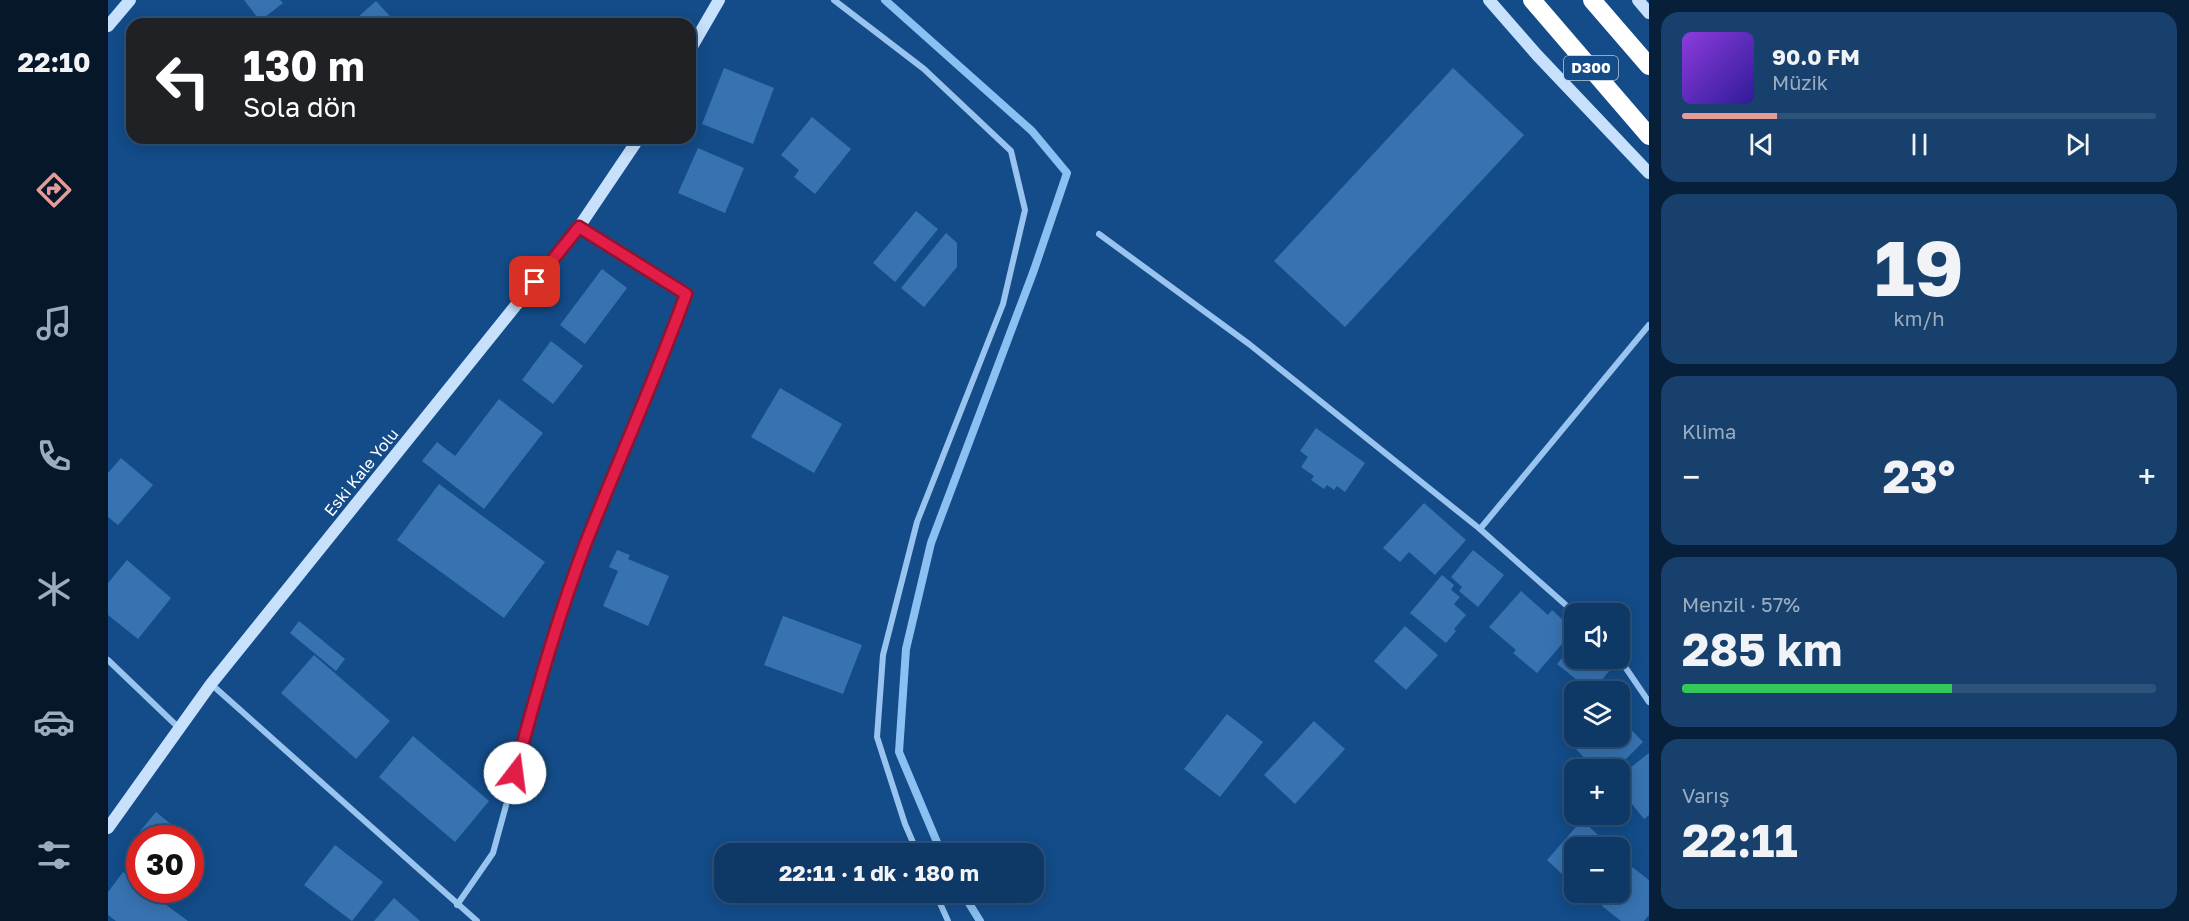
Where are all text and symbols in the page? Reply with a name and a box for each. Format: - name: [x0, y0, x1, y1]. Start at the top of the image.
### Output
- text: 130 m: [243, 40, 365, 90]
- icon: left: [144, 42, 222, 120]
- text: 90.0 FM: [1772, 43, 1860, 70]
- text: 22:10: [17, 46, 91, 78]
- road number: D300: [1564, 56, 1618, 80]
- text: Müzik: [1772, 70, 1828, 94]
- text: Sola dön: [243, 91, 357, 123]
- icon: previous: [1745, 128, 1778, 161]
- icon: pause: [1903, 128, 1936, 161]
- icon: next: [2061, 128, 2094, 161]
- icon: directions: [33, 169, 75, 211]
- text: 19: [1874, 220, 1964, 313]
- pin: [509, 256, 560, 307]
- icon: arrive: [518, 265, 551, 298]
- icon: music: [33, 302, 75, 344]
- text: km/h: [1894, 306, 1944, 330]
- text: Klima: [1682, 419, 1736, 443]
- street label: Eski Kale Yolu: [320, 424, 402, 520]
- icon: phone: [33, 435, 75, 477]
- text: 23°: [1883, 449, 1955, 503]
- text: −: [1682, 457, 1700, 496]
- text: +: [2138, 457, 2156, 496]
- icon: climate: [33, 568, 75, 610]
- text: Menzil · 57%: [1682, 592, 1800, 616]
- map controls: [1564, 603, 1630, 903]
- button: sound: [1564, 603, 1630, 669]
- text: 285 km: [1682, 622, 1842, 676]
- button: layers: [1564, 681, 1630, 747]
- icon: car: [33, 701, 75, 743]
- position arrow: [483, 741, 547, 805]
- button: +: [1564, 759, 1630, 825]
- text: Varış: [1682, 783, 1729, 807]
- text: 22:11: [1682, 813, 1798, 867]
- speed limit sign: 30: [126, 825, 204, 903]
- icon: filters: [33, 834, 75, 876]
- button: −: [1564, 837, 1630, 903]
- text: 22:11 · 1 dk · 180 m: [779, 859, 979, 886]

